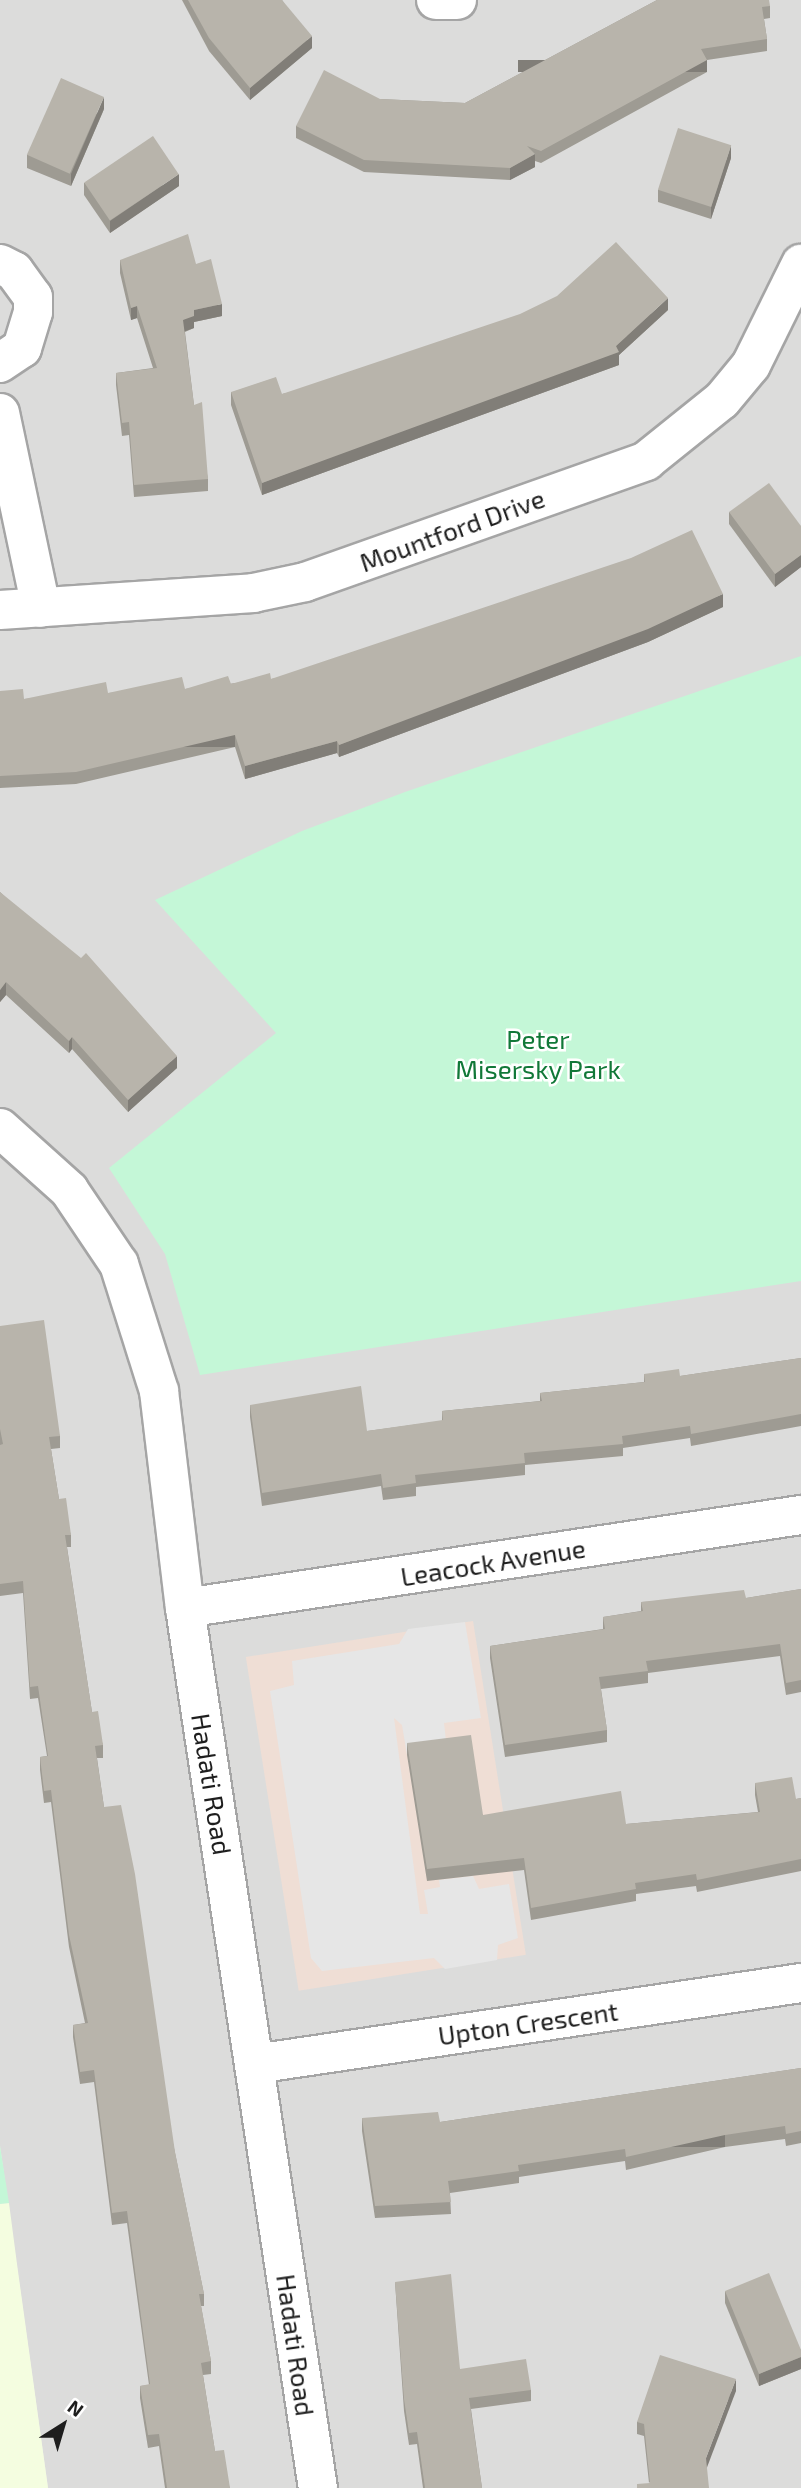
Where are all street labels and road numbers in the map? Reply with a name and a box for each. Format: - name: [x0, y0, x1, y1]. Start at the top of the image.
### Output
- street label: Mountford Drive: [355, 482, 549, 578]
- street label: Leacock Avenue: [398, 1532, 588, 1592]
- street label: Hadati Road: [185, 1711, 239, 1857]
- street label: Upton Crescent: [436, 1995, 620, 2051]
- street label: Hadati Road: [271, 2272, 321, 2418]

